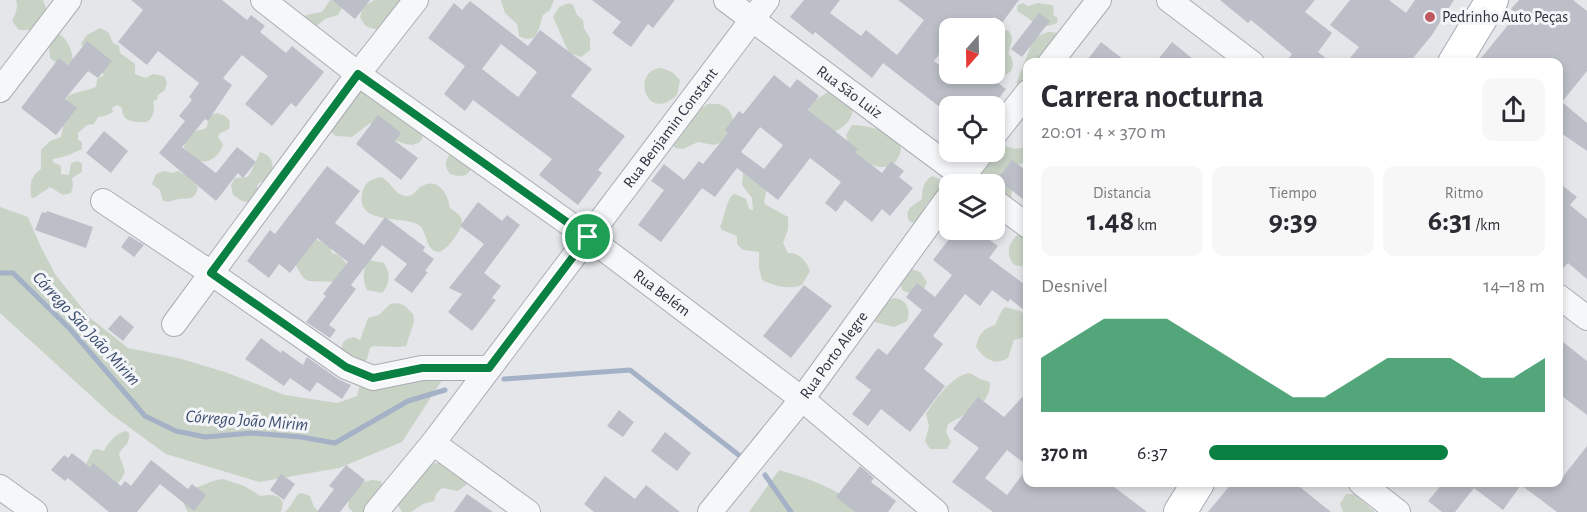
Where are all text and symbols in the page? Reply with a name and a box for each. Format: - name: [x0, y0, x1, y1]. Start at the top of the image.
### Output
- place label: Pedrinho Auto Peças: [1442, 9, 1568, 25]
- marker: Pedrinho Auto Peças: [1423, 10, 1437, 24]
- north arrow: [939, 18, 1005, 84]
- map controls: [939, 18, 1005, 240]
- street label: Rua São Luiz: [814, 63, 886, 122]
- street label: Rua Benjamin Constant: [620, 65, 721, 191]
- button: share: [1482, 78, 1545, 141]
- text: Carrera nocturna: [1041, 81, 1264, 114]
- button: locate: [939, 96, 1005, 162]
- text: 20:01 · 4 × 370 m: [1041, 122, 1166, 142]
- button: layers: [939, 174, 1005, 240]
- text: Distancia: [1093, 185, 1151, 201]
- text: Tiempo: [1269, 185, 1317, 201]
- text: Ritmo: [1445, 185, 1483, 201]
- text: 1.48: [1087, 206, 1134, 236]
- text: 9:39: [1269, 206, 1317, 236]
- text: 6:31: [1428, 206, 1473, 236]
- pin: [562, 211, 613, 262]
- text: km: [1134, 217, 1157, 233]
- text: /km: [1473, 217, 1500, 233]
- icon: arrive: [571, 220, 604, 253]
- street label: Rua Belém: [630, 266, 693, 319]
- water label: Córrego São João Mirim: [29, 268, 143, 390]
- text: Desnivel: [1041, 276, 1108, 296]
- text: 14–18 m: [1483, 276, 1545, 296]
- street label: Rua Porto Alegre: [797, 308, 871, 402]
- water label: Córrego João Mirim: [185, 408, 309, 434]
- text: 370 m: [1041, 443, 1088, 463]
- text: 6:37: [1137, 443, 1168, 463]

